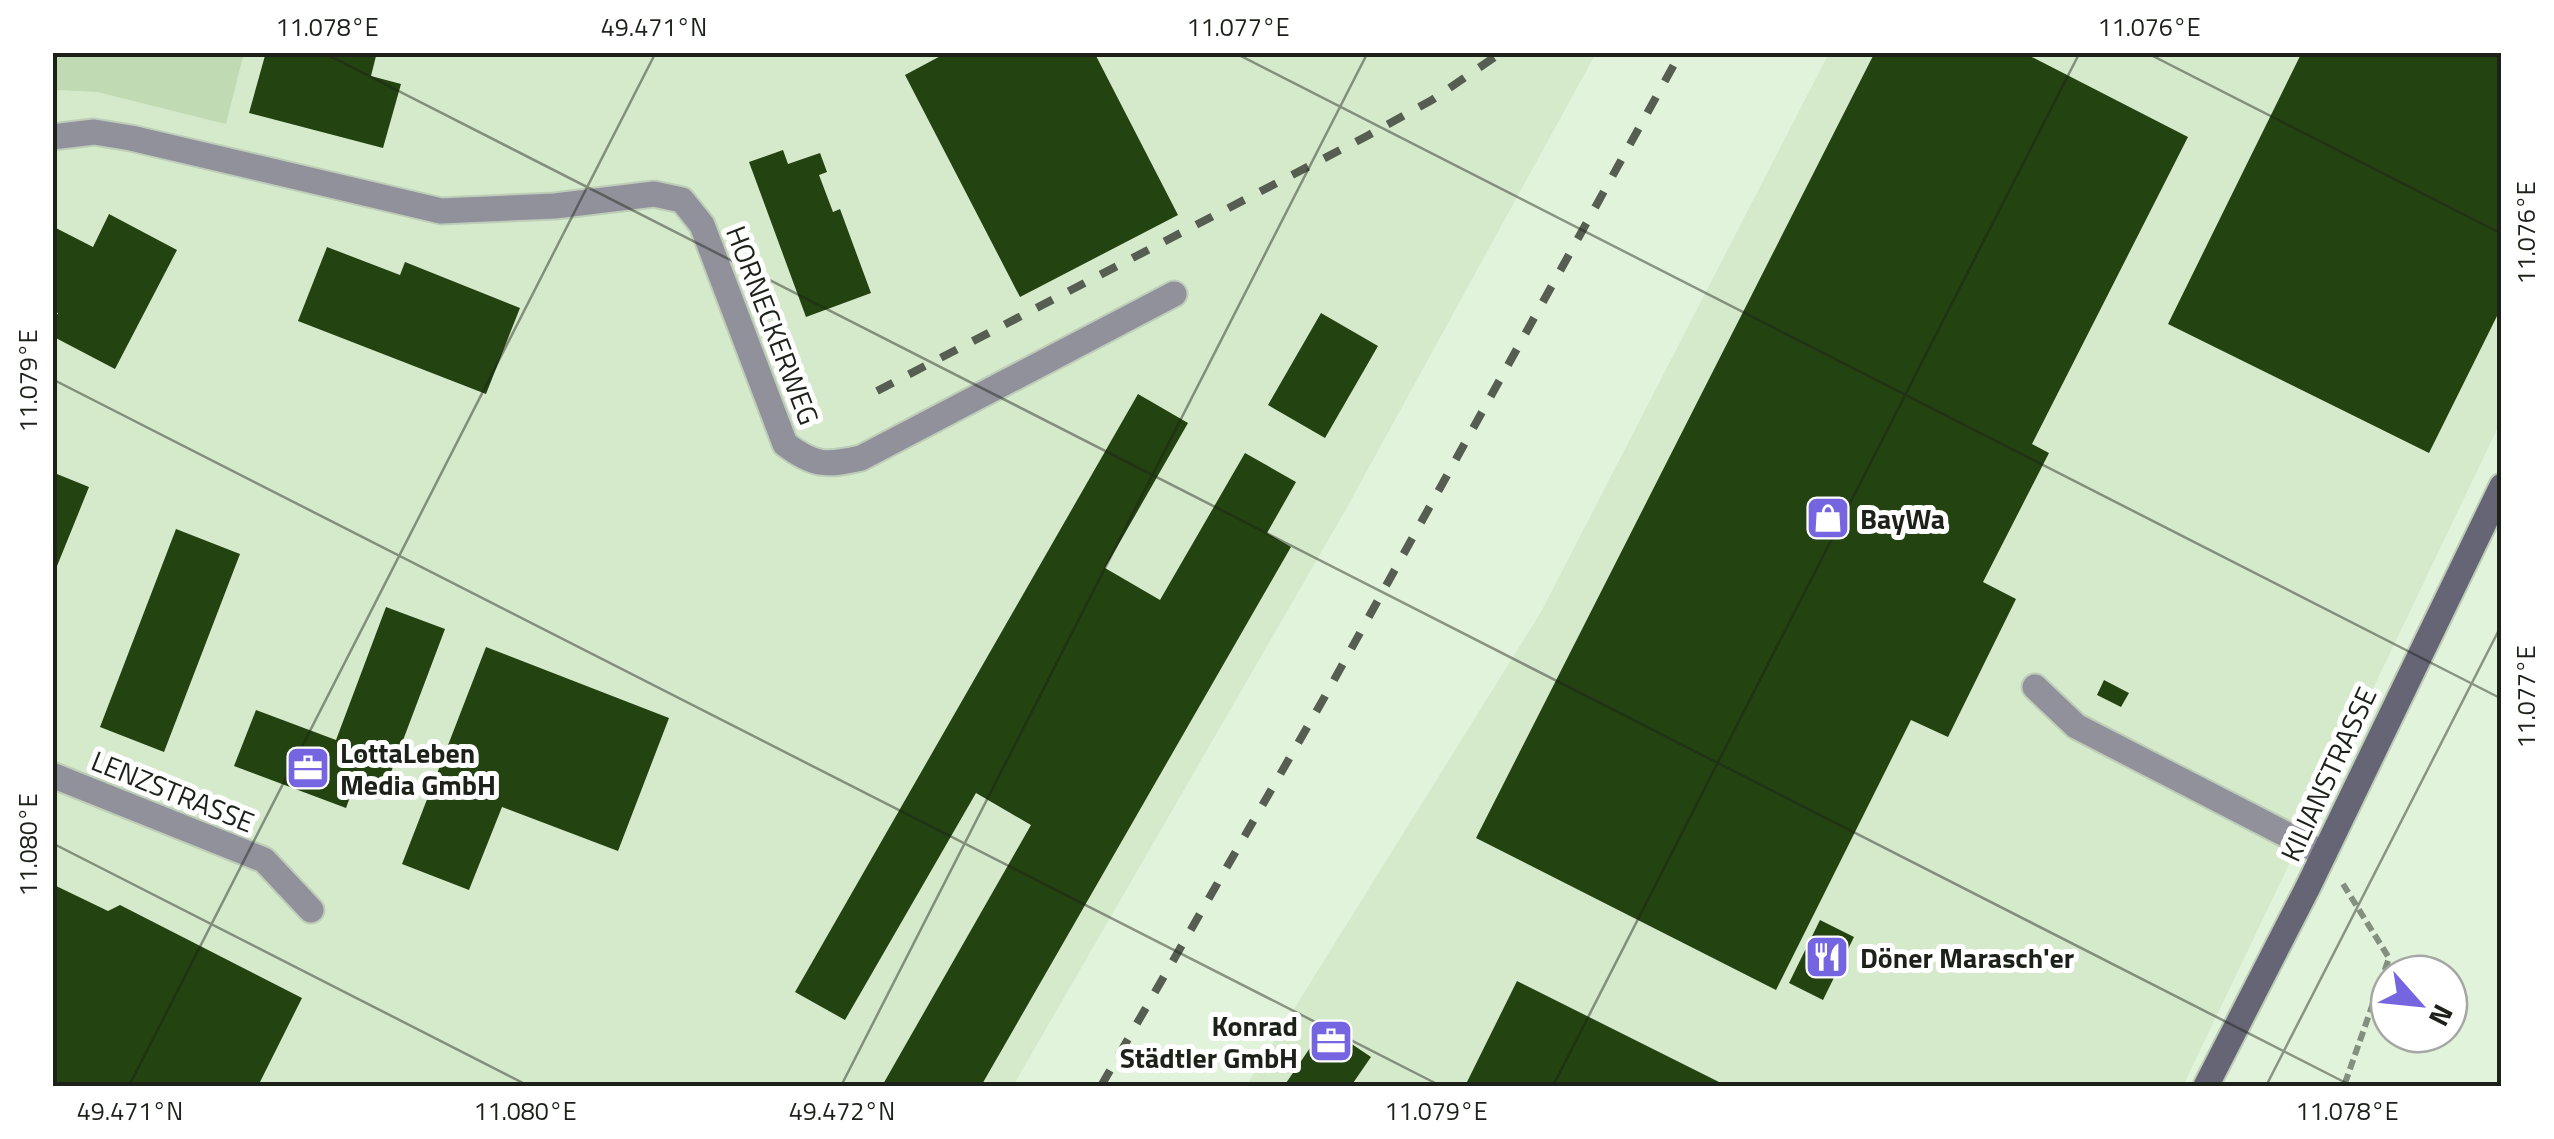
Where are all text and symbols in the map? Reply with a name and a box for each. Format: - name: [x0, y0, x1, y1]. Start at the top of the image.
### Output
- text: 11.078°E: [275, 8, 379, 46]
- text: 49.471°N: [601, 8, 707, 46]
- text: 11.077°E: [1186, 8, 1290, 46]
- text: 11.076°E: [2097, 8, 2201, 46]
- text: 11.076°E: [2507, 181, 2545, 285]
- street label: HORNECKERWEG: [715, 219, 831, 431]
- text: 11.079°E: [9, 329, 47, 433]
- shop icon: BayWa: [1805, 495, 1851, 541]
- place label: BayWa: [1860, 497, 1945, 540]
- text: 11.077°E: [2507, 645, 2545, 749]
- street label: KILIANSTRASSE: [2269, 680, 2387, 868]
- place label: LottaLeben Media GmbH: [340, 731, 496, 806]
- street label: LENZSTRASSE: [85, 739, 261, 843]
- office icon: LottaLeben Media GmbH: [285, 745, 331, 791]
- text: 11.080°E: [9, 793, 47, 897]
- restaurant icon: Döner Marasch'er: [1804, 934, 1850, 980]
- place label: Döner Marasch'er: [1860, 936, 2074, 979]
- north arrow: [2369, 954, 2469, 1054]
- text: N: [2418, 997, 2465, 1034]
- place label: Konrad Städtler GmbH: [1120, 1004, 1298, 1079]
- office icon: Konrad Städtler GmbH: [1308, 1018, 1354, 1064]
- text: 49.471°N: [77, 1092, 183, 1130]
- text: 11.080°E: [473, 1092, 577, 1130]
- text: 49.472°N: [789, 1092, 895, 1130]
- text: 11.079°E: [1384, 1092, 1488, 1130]
- text: 11.078°E: [2295, 1092, 2399, 1130]

